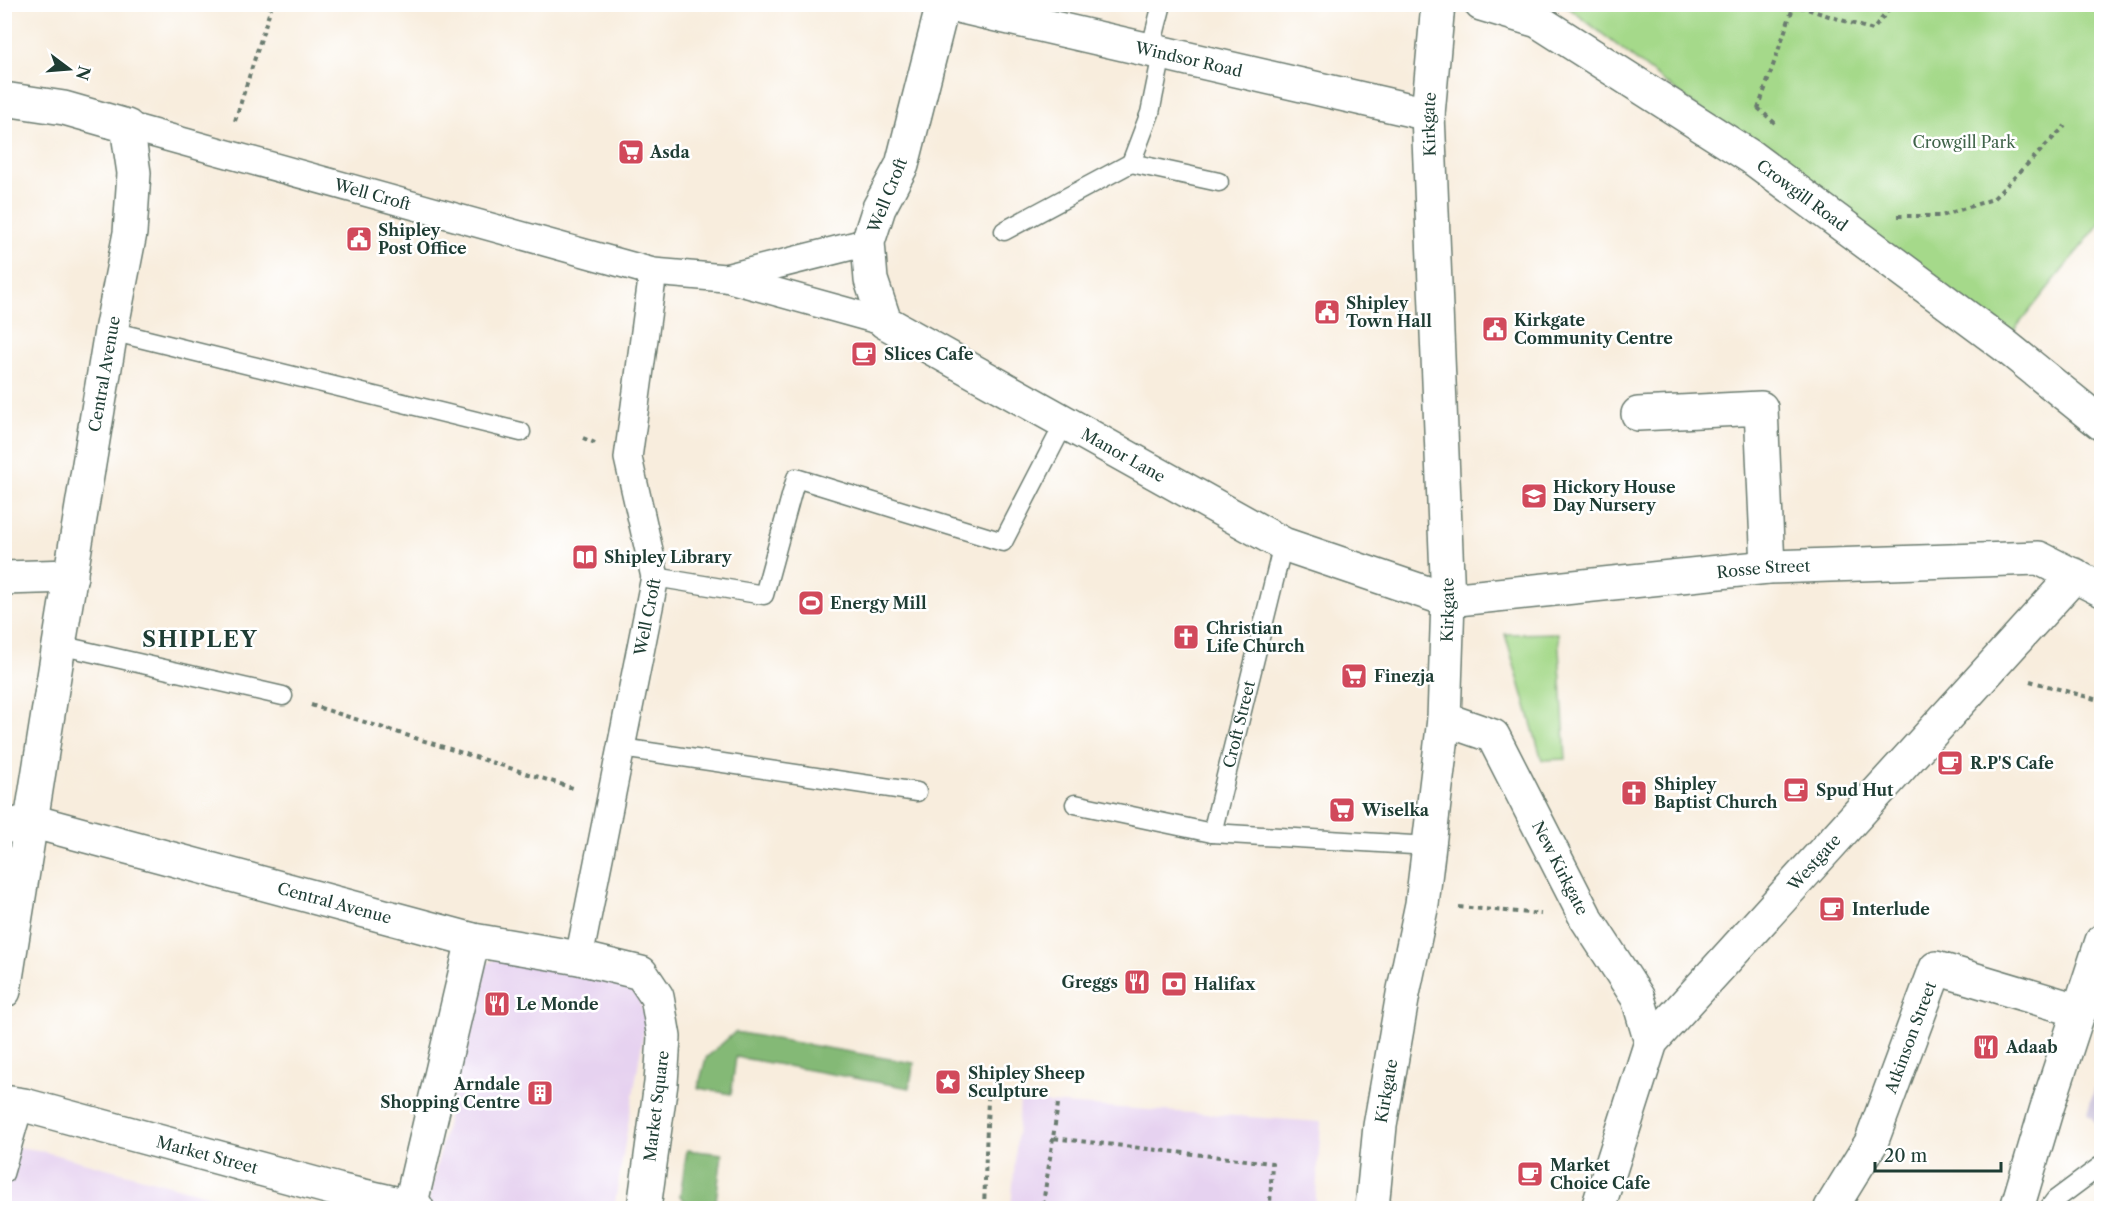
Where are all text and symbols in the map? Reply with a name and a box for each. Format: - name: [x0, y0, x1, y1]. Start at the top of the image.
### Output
- street label: Windsor Road: [1132, 37, 1244, 81]
- north arrow: [39, 39, 99, 99]
- text: N: [72, 64, 95, 83]
- street label: Kirkgate: [1418, 91, 1440, 157]
- park label: Crowgill Park: [1913, 132, 2016, 152]
- supermarket icon: Asda: [616, 137, 646, 167]
- place label: Asda: [649, 142, 690, 162]
- street label: Well Croft: [863, 155, 911, 236]
- street label: Crowgill Road: [1753, 155, 1852, 235]
- street label: Well Croft: [331, 174, 413, 214]
- place label: Shipley Post Office: [378, 220, 467, 258]
- public building icon: Shipley Post Office: [344, 224, 374, 254]
- place label: Shipley Town Hall: [1346, 293, 1432, 331]
- public building icon: Shipley Town Hall: [1312, 297, 1342, 327]
- place label: Kirkgate Community Centre: [1514, 310, 1673, 348]
- street label: Central Avenue: [84, 314, 124, 434]
- public building icon: Kirkgate Community Centre: [1480, 314, 1510, 344]
- cafe icon: Slices Cafe: [849, 339, 879, 369]
- place label: Slices Cafe: [884, 344, 974, 364]
- street label: Manor Lane: [1078, 424, 1169, 486]
- place label: Hickory House Day Nursery: [1553, 477, 1676, 515]
- school or university icon: Hickory House Day Nursery: [1519, 481, 1549, 511]
- library icon: Shipley Library: [570, 542, 600, 572]
- place label: Shipley Library: [604, 547, 733, 567]
- street label: Rosse Street: [1716, 556, 1811, 582]
- street label: Well Croft: [629, 576, 665, 658]
- street label: Kirkgate: [1437, 577, 1458, 642]
- sports icon: Energy Mill: [796, 588, 826, 618]
- place label: Energy Mill: [830, 593, 927, 613]
- place label: Christian Life Church: [1206, 618, 1305, 656]
- church icon: Christian Life Church: [1171, 622, 1201, 652]
- district label: SHIPLEY: [142, 626, 258, 653]
- supermarket icon: Finezja: [1339, 661, 1369, 691]
- place label: Finezja: [1374, 666, 1435, 686]
- street label: Croft Street: [1218, 678, 1259, 770]
- cafe icon: R.P'S Cafe: [1935, 748, 1965, 778]
- place label: R.P'S Cafe: [1970, 753, 2054, 773]
- place label: Shipley Baptist Church: [1654, 774, 1778, 812]
- cafe icon: Spud Hut: [1781, 775, 1811, 805]
- church icon: Shipley Baptist Church: [1619, 778, 1649, 808]
- place label: Spud Hut: [1816, 780, 1894, 800]
- supermarket icon: Wiselka: [1327, 795, 1357, 825]
- place label: Wiselka: [1361, 800, 1430, 820]
- street label: New Kirkgate: [1528, 817, 1593, 918]
- street label: Westgate: [1783, 830, 1845, 895]
- street label: Central Avenue: [275, 878, 394, 928]
- cafe icon: Interlude: [1817, 894, 1847, 924]
- place label: Interlude: [1852, 899, 1930, 919]
- restaurant icon: Greggs: [1122, 967, 1152, 997]
- bank icon: Halifax: [1159, 969, 1189, 999]
- place label: Greggs: [1061, 972, 1118, 992]
- place label: Halifax: [1194, 974, 1256, 994]
- street label: Atkinson Street: [1880, 978, 1940, 1097]
- restaurant icon: Le Monde: [482, 989, 512, 1019]
- place label: Le Monde: [516, 994, 599, 1014]
- restaurant icon: Adaab: [1971, 1032, 2001, 1062]
- place label: Adaab: [2005, 1037, 2058, 1057]
- street label: Market Square: [639, 1049, 673, 1163]
- street label: Kirkgate: [1371, 1057, 1402, 1124]
- place label: Shipley Sheep Sculpture: [968, 1063, 1085, 1101]
- place icon: Shipley Sheep Sculpture: [933, 1067, 963, 1097]
- place label: Arndale Shopping Centre: [380, 1074, 520, 1112]
- building icon: Arndale Shopping Centre: [525, 1078, 555, 1108]
- street label: Market Street: [154, 1131, 260, 1178]
- scale bar: [1875, 1135, 2001, 1173]
- text: 20 m: [1884, 1145, 1928, 1167]
- place label: Market Choice Cafe: [1550, 1155, 1651, 1193]
- cafe icon: Market Choice Cafe: [1515, 1159, 1545, 1189]

